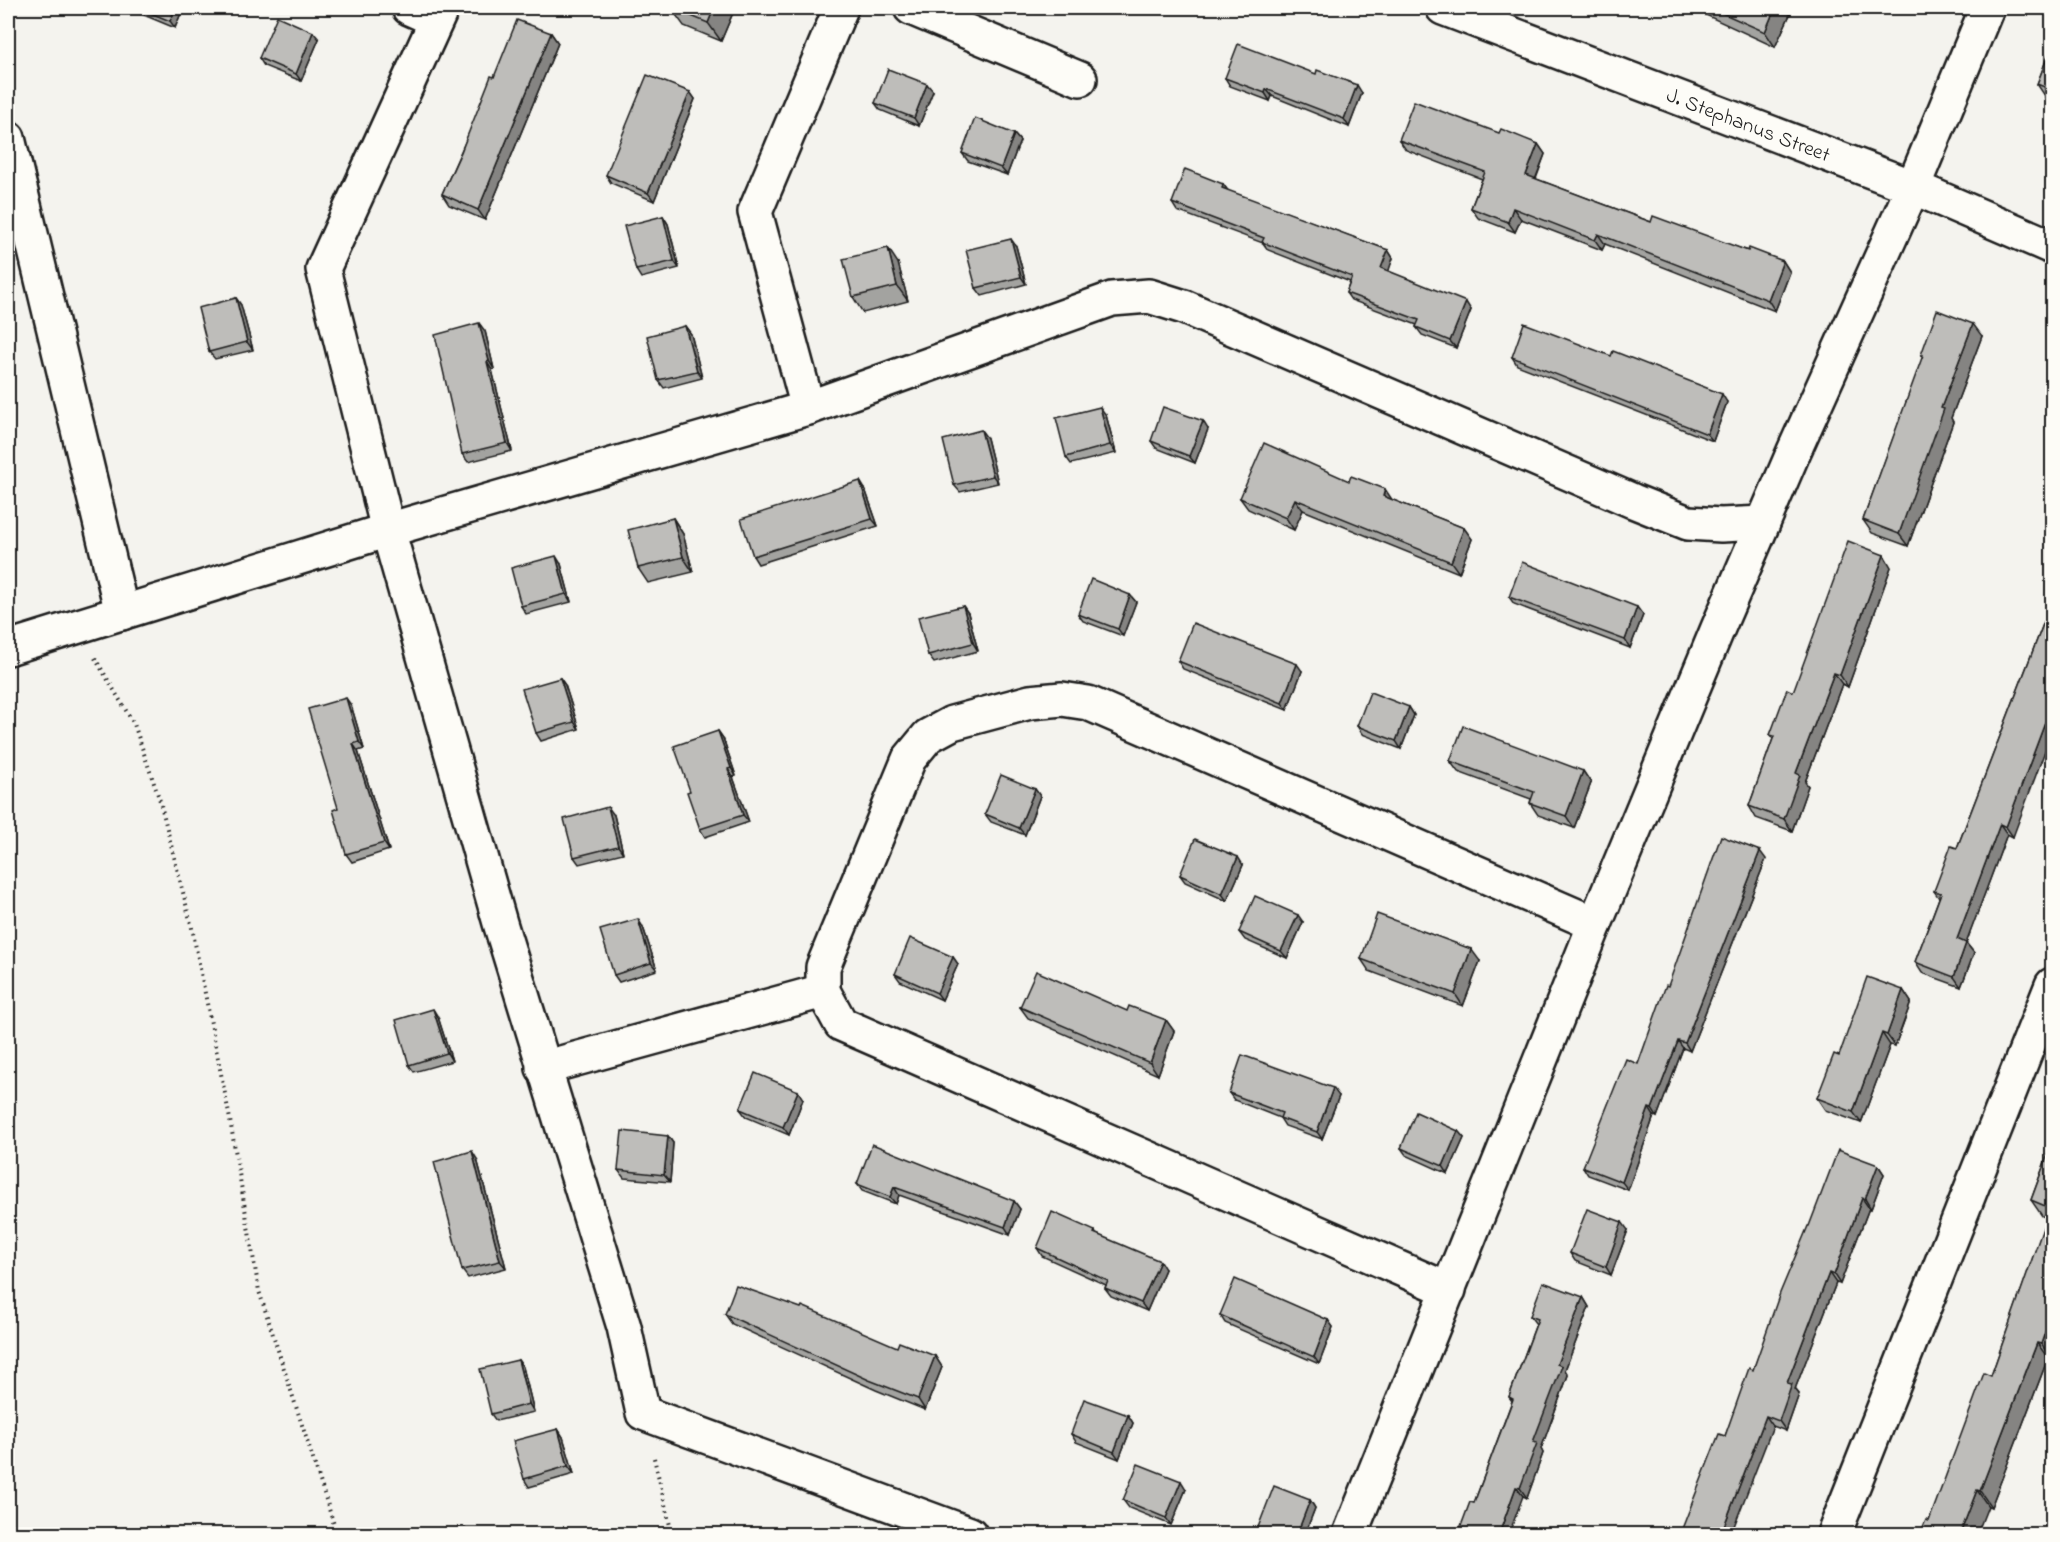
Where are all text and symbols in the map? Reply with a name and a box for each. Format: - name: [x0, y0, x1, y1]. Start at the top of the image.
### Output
- street label: J. Stephanus Street: [1662, 81, 1834, 171]

